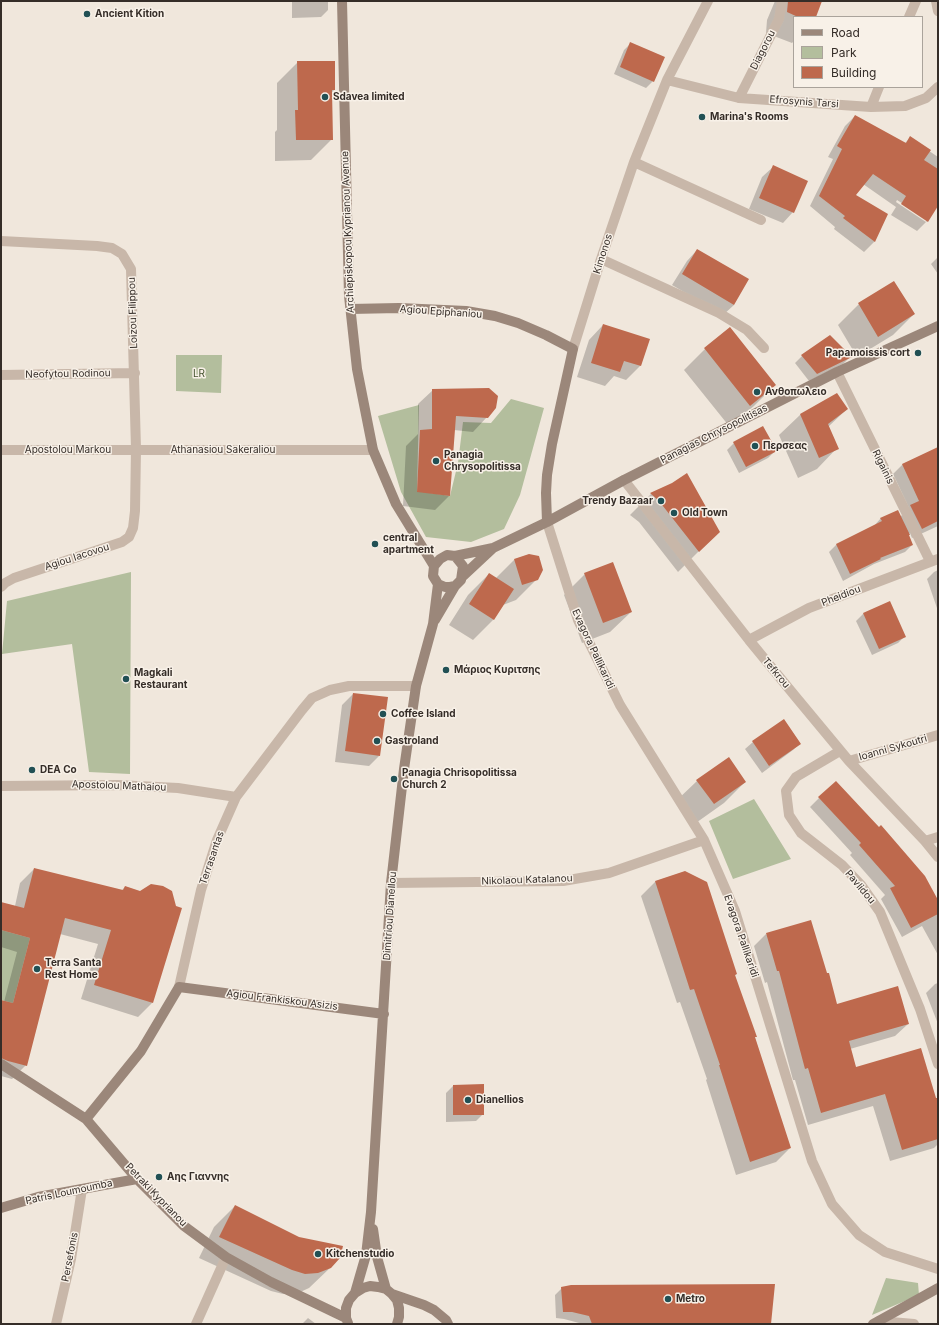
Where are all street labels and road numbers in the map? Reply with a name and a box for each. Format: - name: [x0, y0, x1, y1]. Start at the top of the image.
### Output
- street label: Diagorou: [748, 28, 778, 72]
- street label: Efrosynis Tarsi: [769, 94, 839, 110]
- street label: Archiepiskopou Kyprianou Avenue: [339, 151, 357, 313]
- street label: Kimonos: [591, 233, 615, 275]
- street label: Loizou Filippou: [126, 277, 140, 349]
- street label: Agiou Epiphaniou: [399, 303, 483, 321]
- street label: Neofytou Rodinou: [25, 367, 111, 381]
- street label: Panagias Chrysopolitisas: [658, 402, 770, 466]
- street label: Apostolou Markou: [25, 444, 111, 456]
- street label: Athanasiou Sakeraliou: [171, 444, 275, 456]
- street label: Rigainis: [870, 448, 896, 486]
- street label: Agiou Iacovou: [43, 541, 111, 573]
- street label: Pheidiou: [820, 583, 862, 609]
- street label: Evagora Pallikaridi: [569, 607, 617, 691]
- street label: Tefkrou: [760, 655, 792, 691]
- street label: Ioanni Sykoutri: [858, 733, 928, 763]
- street label: Apostolou Mathaiou: [72, 778, 166, 794]
- street label: Terrasantas: [197, 830, 227, 886]
- street label: Pavlidou: [842, 868, 878, 906]
- street label: Dimitriou Dianellou: [381, 871, 399, 961]
- street label: Nikolaou Katalanou: [481, 872, 573, 888]
- street label: Evagora Pallikaridi: [721, 893, 761, 979]
- street label: Agiou Frankiskou Asizis: [226, 987, 338, 1013]
- street label: Petraki Kyprianou: [123, 1161, 189, 1229]
- street label: Patris Loumoumba: [24, 1177, 114, 1207]
- street label: Persefonis: [59, 1231, 81, 1283]

